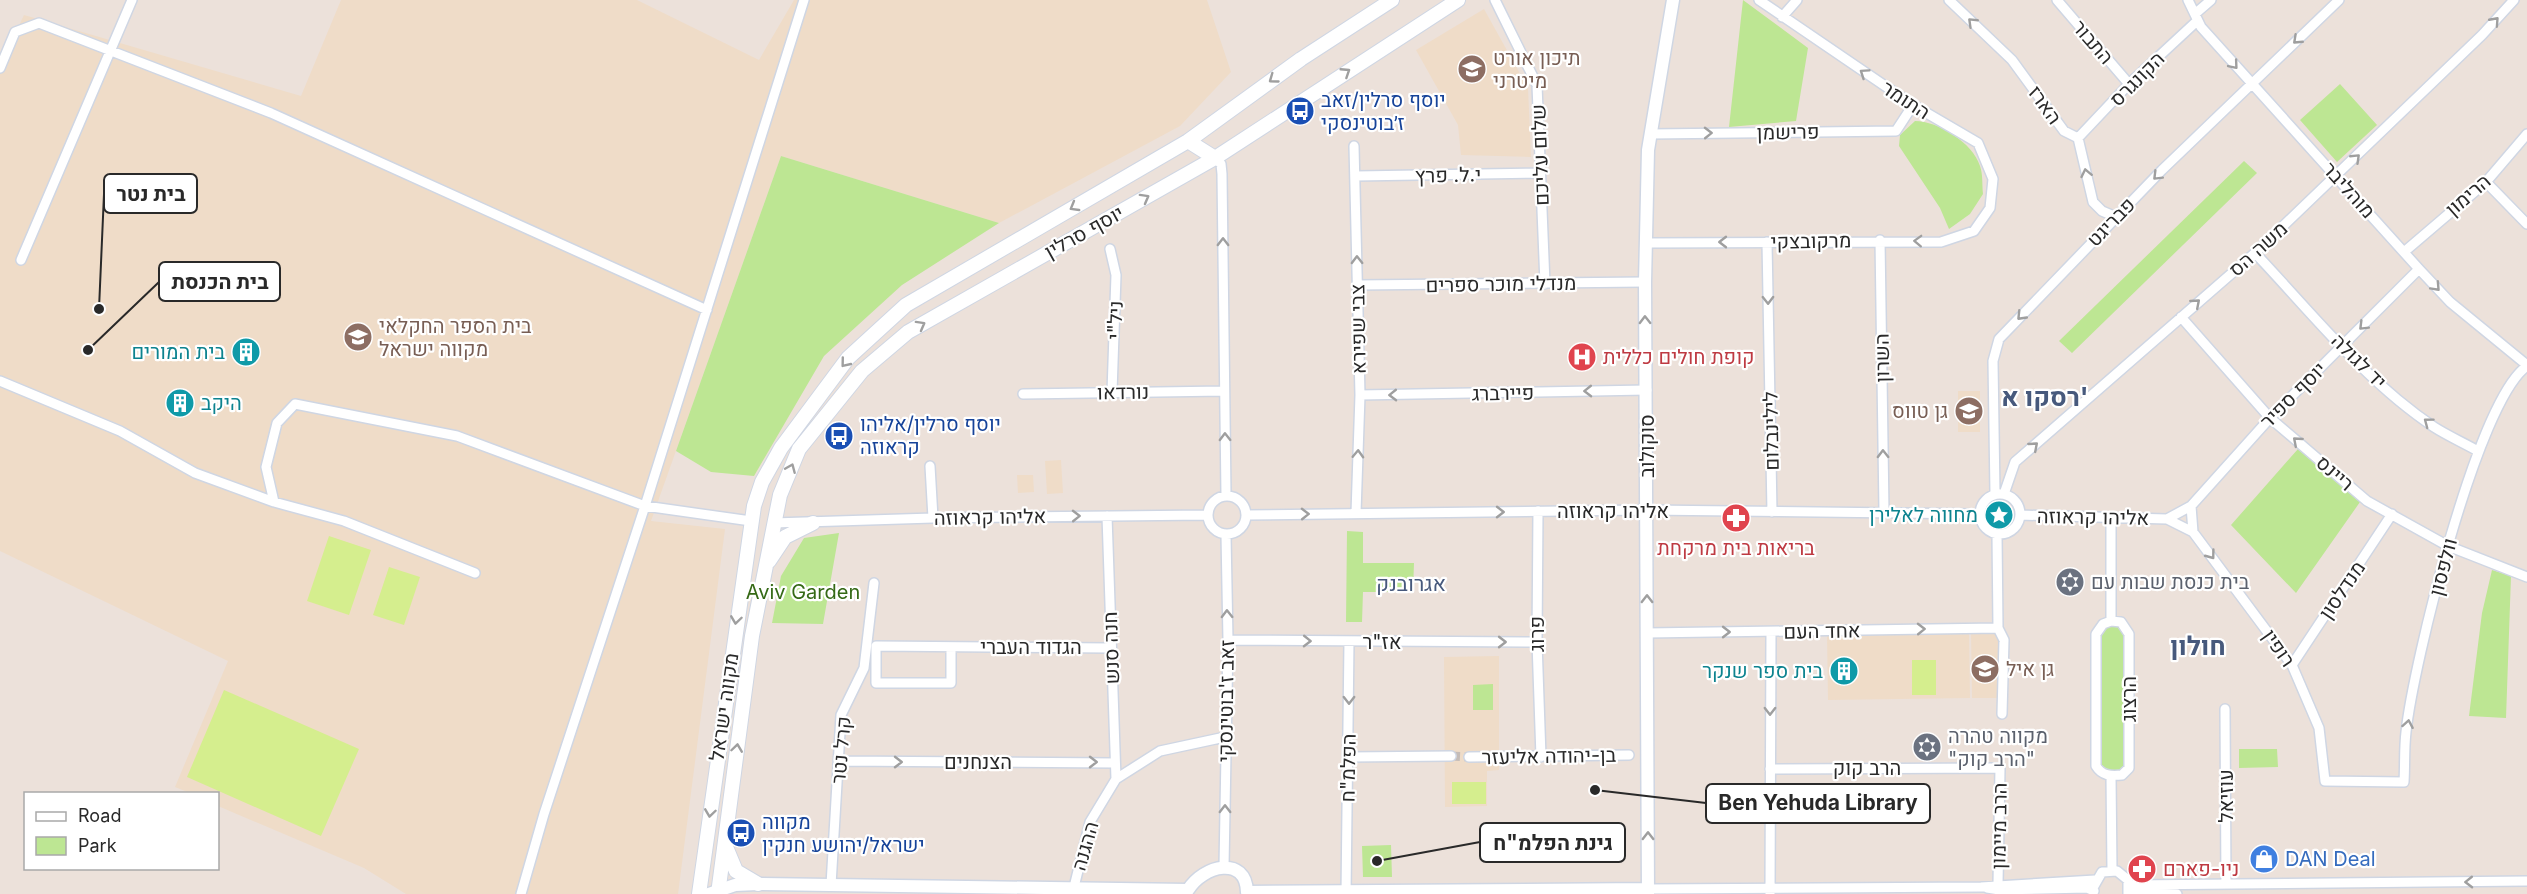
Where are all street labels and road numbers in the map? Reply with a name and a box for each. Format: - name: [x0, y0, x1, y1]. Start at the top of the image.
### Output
- street label: התבור: [2067, 15, 2119, 69]
- street label: הקונגרס: [2105, 47, 2169, 111]
- street label: התומר: [1877, 76, 1935, 124]
- street label: הארז: [2023, 81, 2067, 129]
- street label: שלום עליכם: [1526, 104, 1554, 206]
- street label: פרישמן: [1756, 119, 1820, 145]
- street label: מוהליבר: [2318, 157, 2380, 223]
- street label: י.ל. פרץ: [1415, 162, 1481, 188]
- street label: הרימון: [2441, 169, 2495, 221]
- street label: פבריגט: [2082, 192, 2140, 252]
- street label: יוסף סרלין: [1040, 200, 1128, 264]
- street label: משה הס: [2224, 217, 2292, 281]
- street label: מרקובצקי: [1770, 228, 1852, 254]
- street label: מנדלי מוכר ספרים: [1425, 271, 1577, 297]
- street label: צבי שפירא: [1345, 284, 1371, 374]
- street label: ניל"י: [1102, 300, 1128, 340]
- street label: יד לגולה: [2326, 328, 2392, 394]
- street label: השרון: [1870, 333, 1894, 383]
- street label: יוסף ספיר: [2255, 357, 2331, 433]
- street label: נורדאו: [1097, 380, 1149, 404]
- street label: פיירברג: [1472, 380, 1534, 406]
- street label: לילינבלום: [1758, 391, 1784, 471]
- street label: סוקולוב: [1635, 414, 1659, 478]
- street label: ריינס: [2311, 450, 2359, 496]
- street label: אליהו קראוזה: [1557, 499, 1669, 523]
- street label: אליהו קראוזה: [934, 504, 1046, 530]
- street label: אליהו קראוזה: [2037, 504, 2149, 530]
- street label: וולפסון: [2424, 535, 2462, 599]
- street label: מנדלסון: [2314, 556, 2370, 624]
- street label: חנה סנש: [1098, 611, 1124, 685]
- street label: פרוג: [1525, 616, 1549, 652]
- street label: אחד העם: [1783, 618, 1861, 644]
- street label: רופין: [2258, 625, 2300, 671]
- street label: אז"ר: [1362, 630, 1402, 654]
- street label: הגדוד העברי: [980, 635, 1082, 659]
- street label: זאב ז'בוטינסקי: [1213, 640, 1239, 762]
- street label: מקווה ישראל: [705, 651, 743, 763]
- street label: הרצוג: [2117, 676, 2141, 722]
- street label: קרל נטר: [826, 715, 856, 785]
- street label: הפלמ"ח: [1335, 733, 1361, 803]
- street label: בן-יהודה אליעזר: [1482, 743, 1617, 769]
- street label: הצנחנים: [944, 750, 1012, 774]
- street label: הרב קוק: [1833, 756, 1901, 780]
- street label: עוזיאל: [2214, 769, 2238, 823]
- street label: הרב מיימון: [1986, 782, 2012, 870]
- street label: ההגנה: [1067, 819, 1103, 873]

